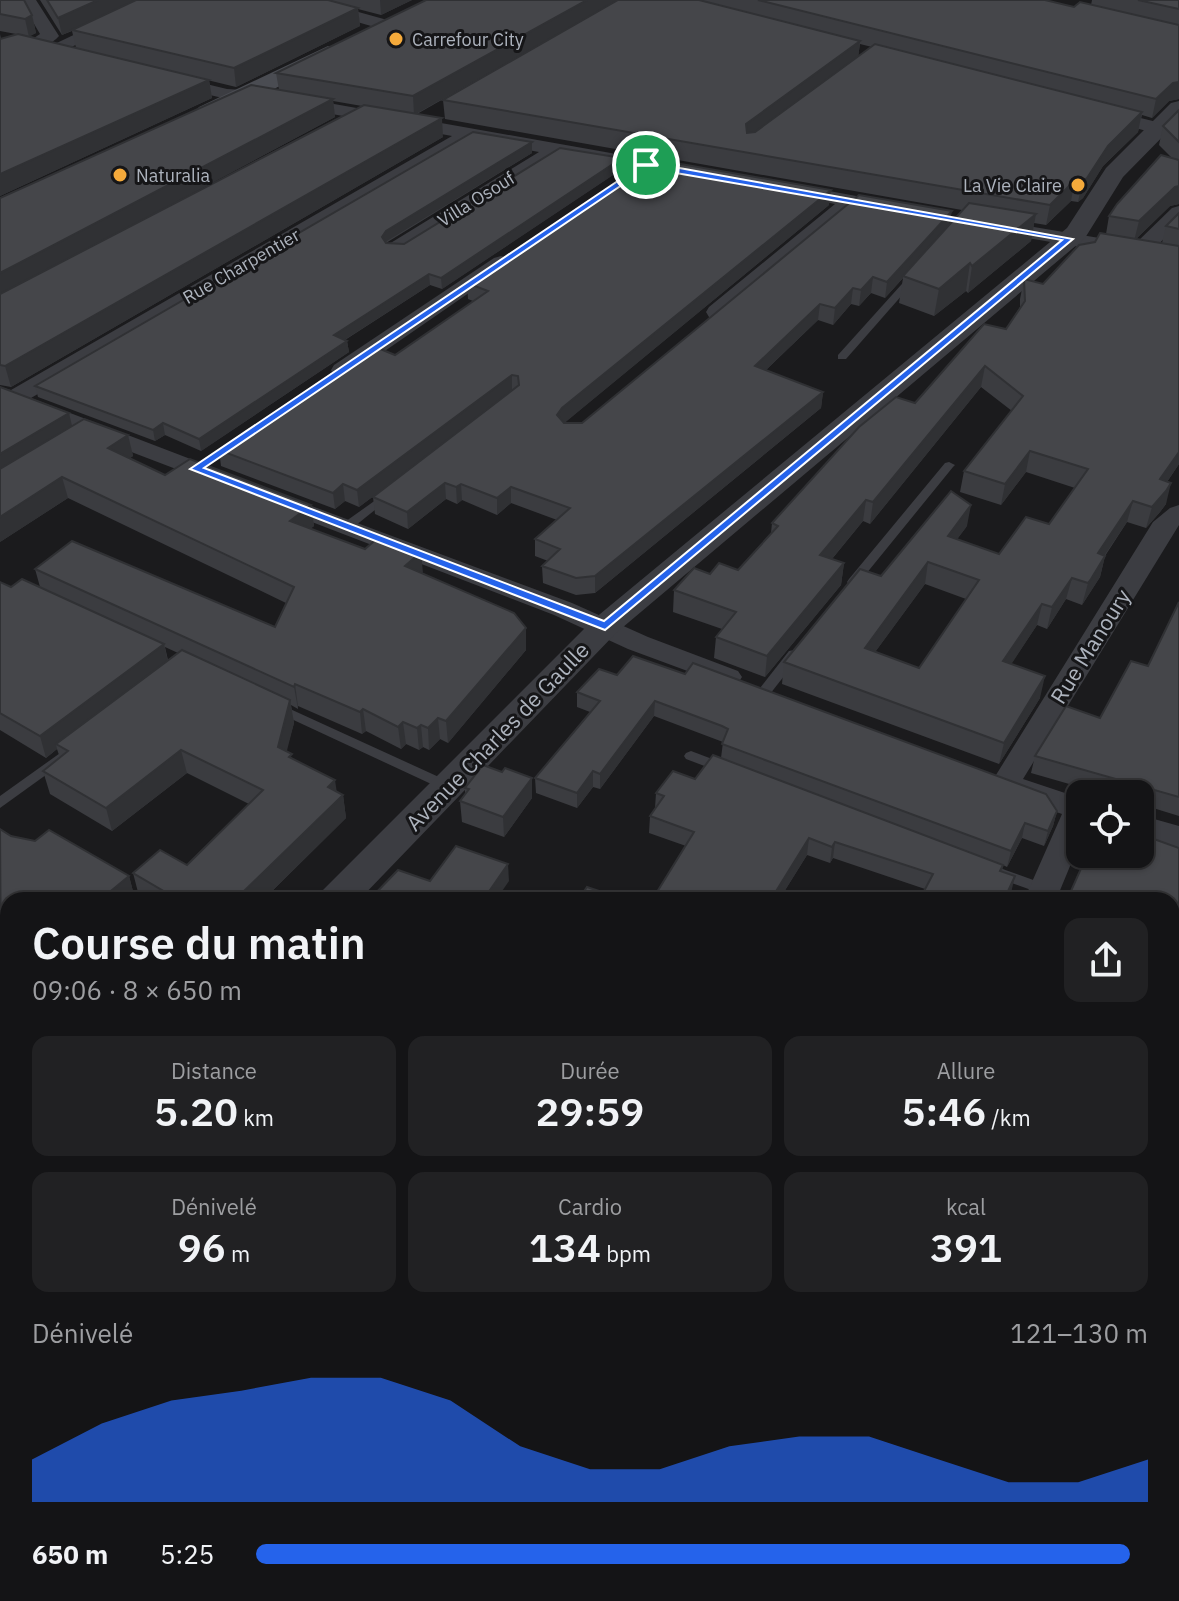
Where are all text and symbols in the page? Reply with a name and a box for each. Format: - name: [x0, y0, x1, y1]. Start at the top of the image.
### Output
- place label: Carrefour City: [412, 28, 524, 51]
- marker: Carrefour City: [387, 30, 405, 48]
- pin: [612, 131, 680, 199]
- icon: arrive: [624, 143, 668, 187]
- place label: Naturalia: [136, 164, 210, 187]
- marker: Naturalia: [111, 166, 129, 184]
- street label: Villa Osouf: [433, 166, 519, 232]
- place label: La Vie Claire: [963, 174, 1062, 197]
- marker: La Vie Claire: [1069, 176, 1087, 194]
- street label: Rue Charpentier: [178, 223, 304, 309]
- street label: Rue Manoury: [1043, 583, 1137, 709]
- street label: Avenue Charles de Gaulle: [399, 635, 595, 837]
- map controls: [1066, 780, 1154, 868]
- button: locate: [1066, 780, 1154, 868]
- text: Course du matin: [32, 914, 366, 971]
- button: share: [1064, 918, 1148, 1002]
- text: 09:06 · 8 × 650 m: [32, 973, 242, 1007]
- text: Distance: [171, 1056, 257, 1085]
- text: Durée: [560, 1056, 620, 1085]
- text: Allure: [937, 1056, 995, 1085]
- text: 5.20: [154, 1085, 238, 1137]
- text: 29:59: [536, 1085, 644, 1137]
- text: 5:46: [901, 1085, 986, 1137]
- text: km: [238, 1103, 274, 1132]
- text: /km: [986, 1103, 1031, 1132]
- text: Dénivelé: [171, 1192, 257, 1221]
- text: Cardio: [558, 1192, 622, 1221]
- text: kcal: [946, 1192, 986, 1221]
- text: 96: [178, 1221, 226, 1273]
- text: 134: [529, 1221, 601, 1273]
- text: 391: [930, 1221, 1002, 1273]
- text: m: [226, 1239, 250, 1268]
- text: bpm: [601, 1239, 651, 1268]
- text: Dénivelé: [32, 1316, 133, 1350]
- text: 121–130 m: [1010, 1316, 1148, 1350]
- text: 650 m: [32, 1537, 108, 1571]
- text: 5:25: [160, 1537, 214, 1571]

